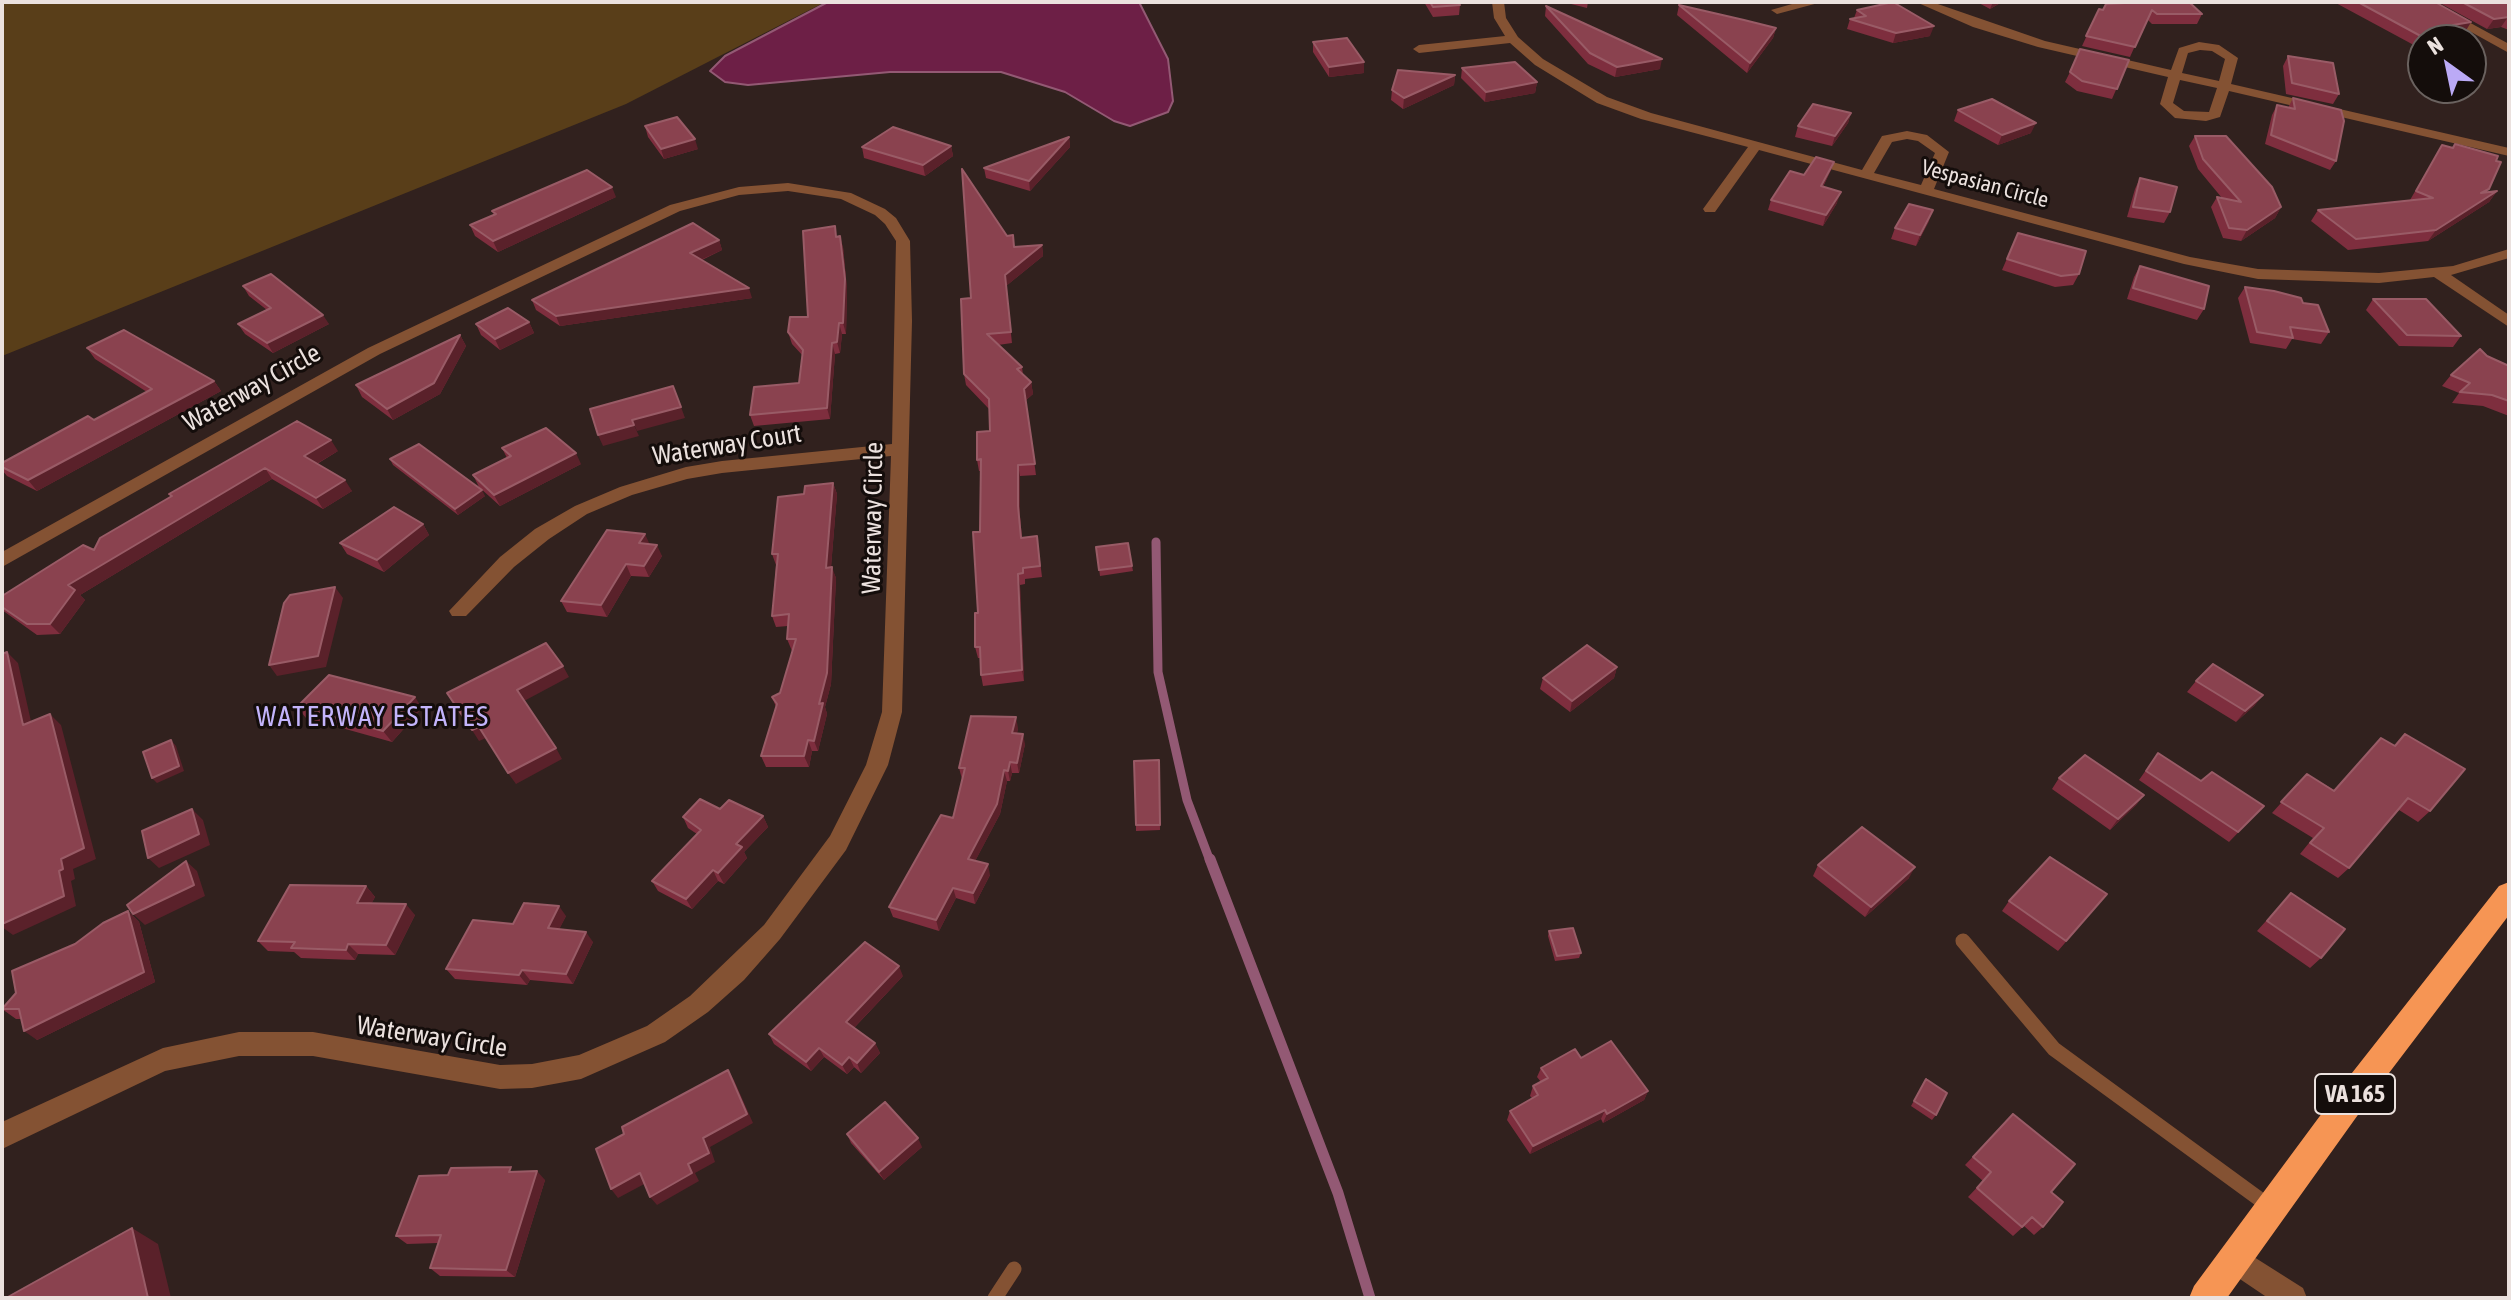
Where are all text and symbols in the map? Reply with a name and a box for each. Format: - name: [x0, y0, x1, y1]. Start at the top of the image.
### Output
- north arrow: [2407, 24, 2487, 104]
- text: N: [2422, 31, 2448, 60]
- street label: Vespasian Circle: [1919, 154, 2051, 214]
- street label: Waterway Circle: [178, 338, 326, 438]
- street label: Waterway Court: [651, 418, 803, 472]
- street label: Waterway Circle: [856, 442, 890, 594]
- district label: WATERWAY ESTATES: [256, 700, 490, 734]
- street label: Waterway Circle: [355, 1010, 509, 1064]
- road number: VA 165: [2315, 1074, 2395, 1114]

